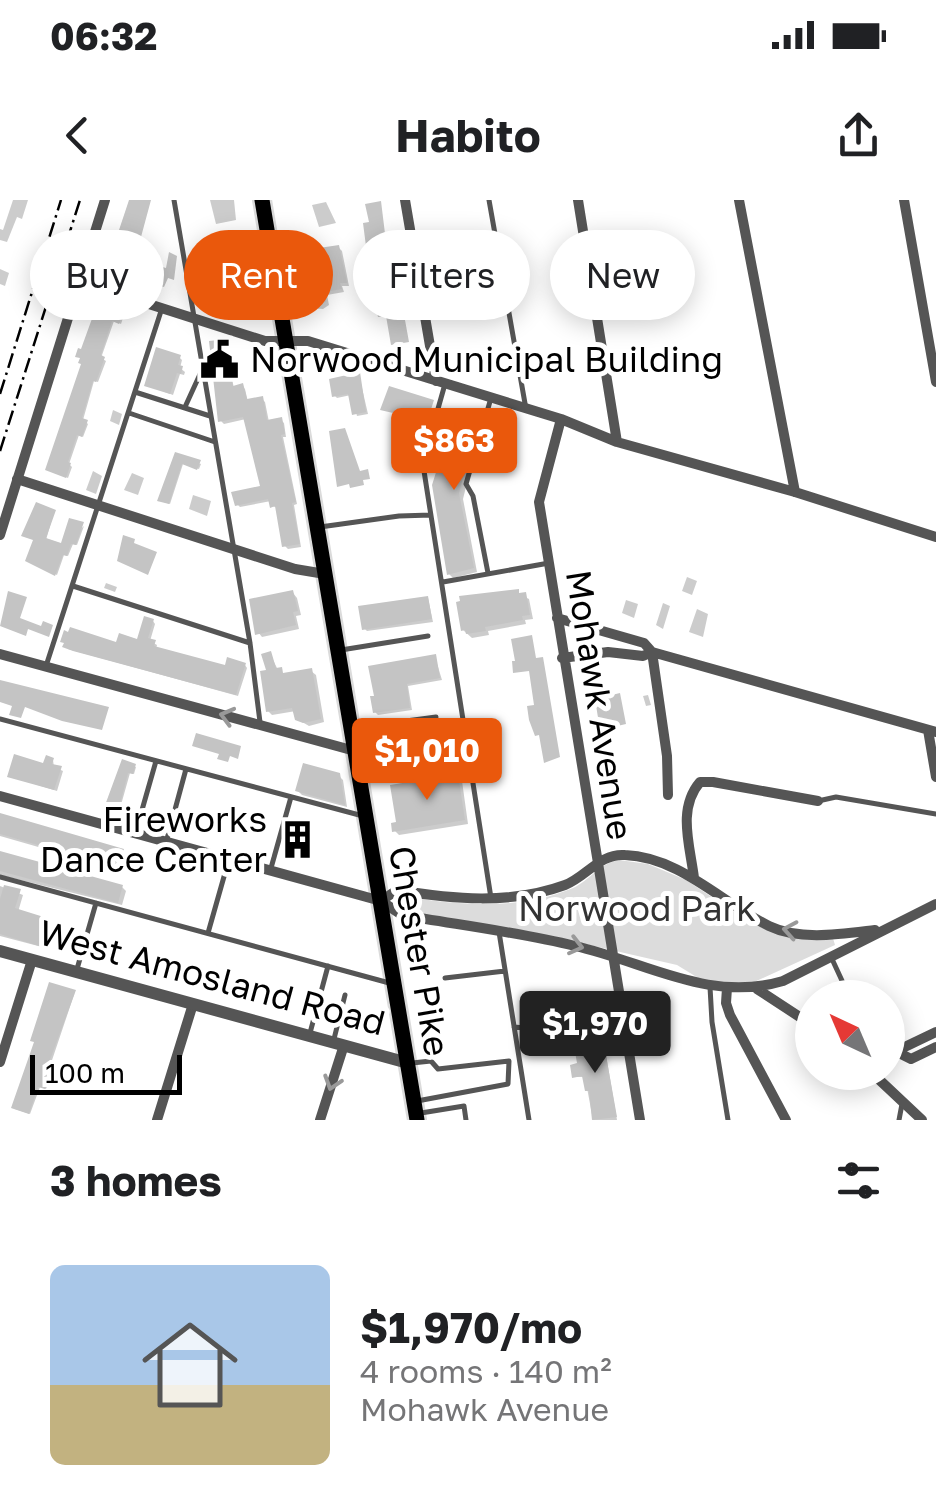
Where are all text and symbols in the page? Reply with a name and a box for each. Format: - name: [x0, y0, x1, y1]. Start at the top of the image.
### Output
- text: 06:32: [50, 13, 157, 58]
- icon: back: [50, 108, 105, 163]
- text: Habito: [395, 108, 541, 162]
- icon: share: [831, 108, 886, 163]
- chip: Buy: [30, 230, 164, 320]
- chip: Rent: [184, 230, 333, 320]
- chip: Filters: [353, 230, 530, 320]
- chip: New: [550, 230, 695, 320]
- place label: Norwood Municipal Building: [250, 338, 723, 380]
- public building icon: Norwood Municipal Building: [199, 339, 241, 381]
- pin: $863: [395, 408, 513, 493]
- text: $863: [413, 421, 495, 459]
- street label: Mohawk Avenue: [558, 567, 642, 843]
- one-way arrow: [219, 707, 236, 728]
- pin: $1,010: [346, 718, 508, 803]
- text: $1,010: [374, 731, 480, 769]
- place label: Fireworks Dance Center: [40, 798, 267, 880]
- building icon: Fireworks Dance Center: [276, 819, 318, 861]
- street label: Chester Pike: [381, 843, 459, 1059]
- park label: Norwood Park: [518, 887, 756, 929]
- street label: West Amosland Road: [35, 911, 390, 1043]
- one-way arrow: [781, 920, 798, 941]
- one-way arrow: [567, 935, 584, 956]
- north arrow: [795, 980, 905, 1090]
- map controls: [795, 980, 905, 1090]
- pin: $1,970: [514, 991, 676, 1076]
- text: $1,970: [542, 1004, 648, 1042]
- scale bar: [30, 1050, 182, 1094]
- text: 100 m: [45, 1056, 125, 1089]
- one-way arrow: [323, 1073, 343, 1090]
- icon: filters: [831, 1153, 886, 1208]
- text: 3 homes: [50, 1155, 222, 1205]
- text: $1,970/mo: [360, 1302, 582, 1352]
- icon: home: [130, 1305, 250, 1425]
- text: 4 rooms · 140 m²: [360, 1352, 612, 1390]
- text: Mohawk Avenue: [360, 1390, 609, 1428]

